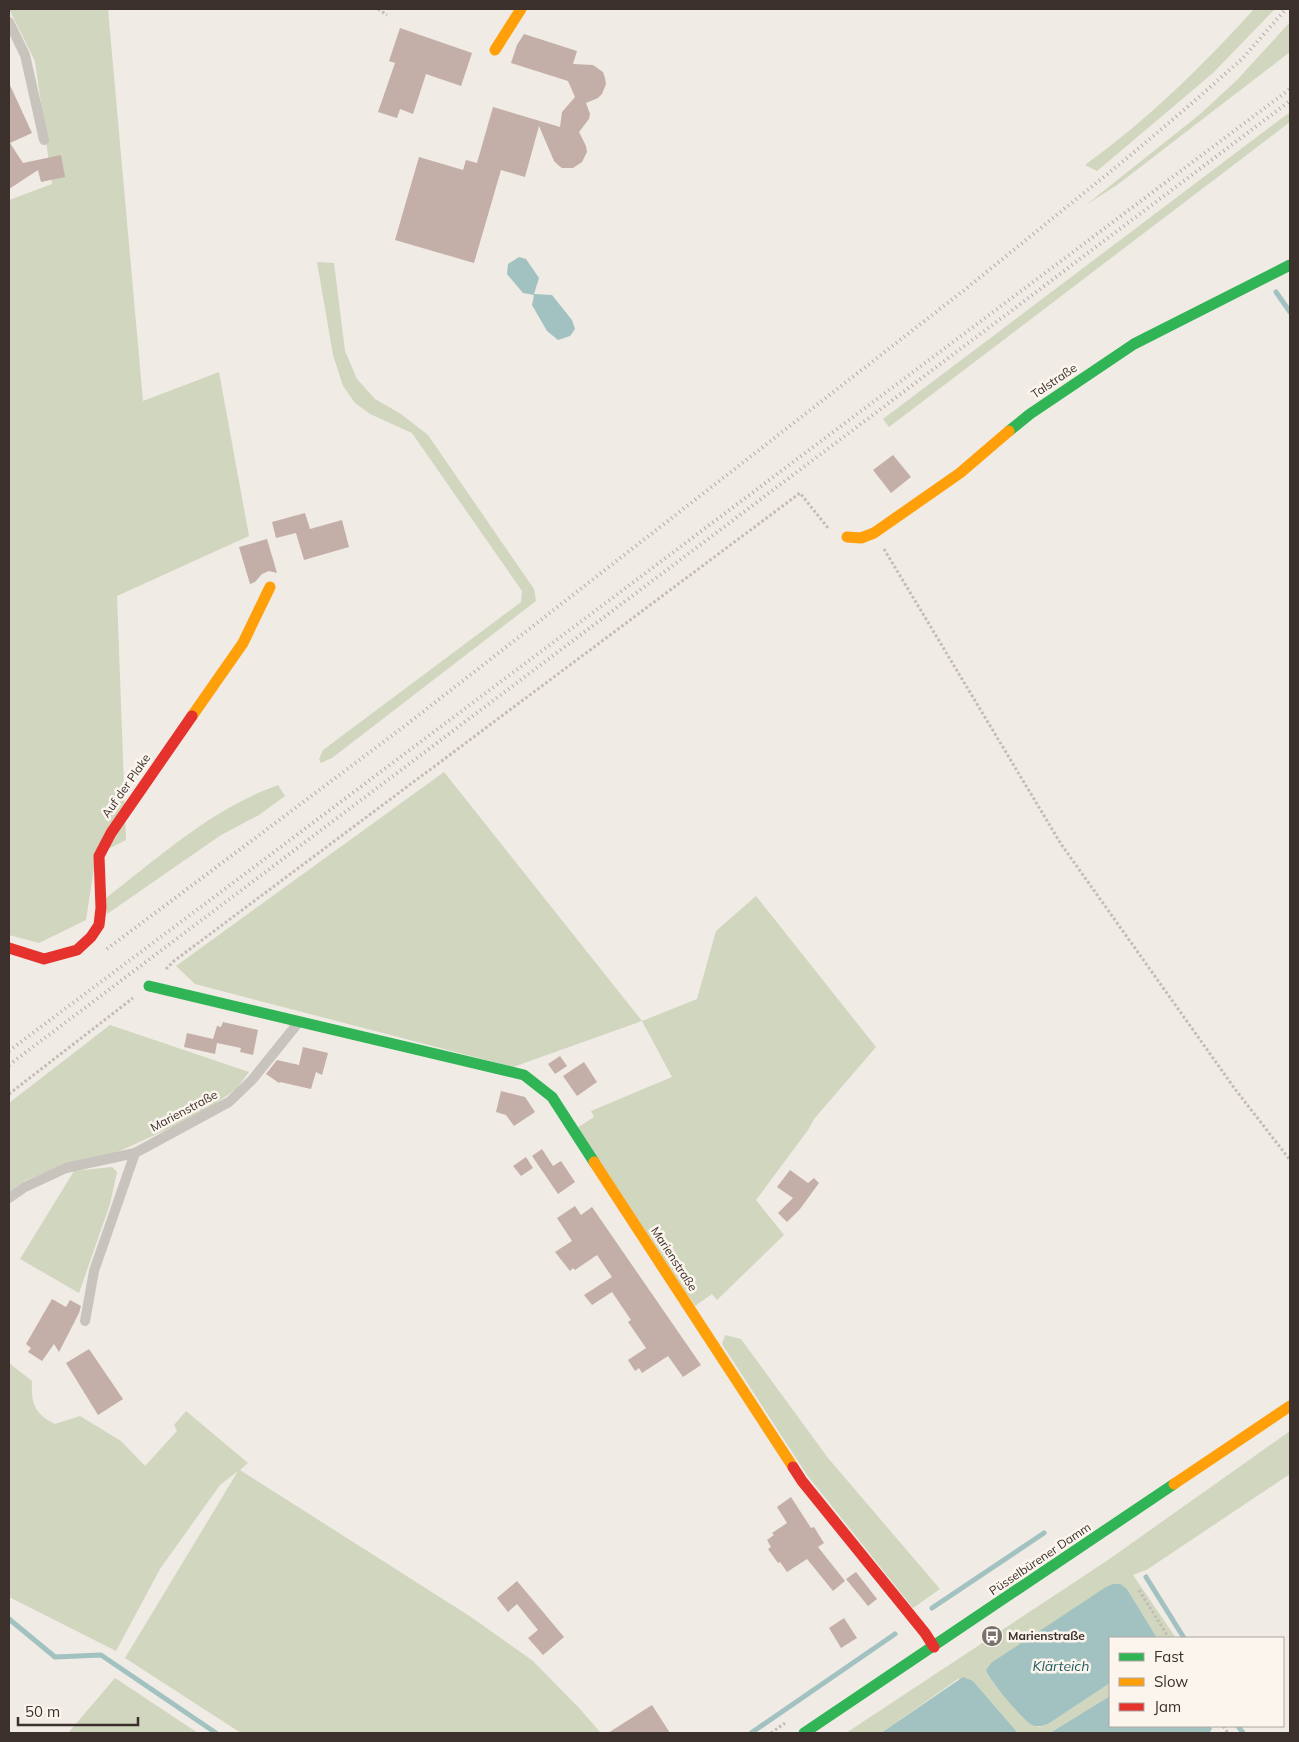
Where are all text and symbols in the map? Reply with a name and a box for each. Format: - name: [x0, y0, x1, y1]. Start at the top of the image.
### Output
- street label: Talstraße: [1028, 360, 1080, 401]
- street label: Auf der Plake: [98, 751, 153, 821]
- street label: Marienstraße: [148, 1087, 220, 1135]
- street label: Marienstraße: [648, 1224, 701, 1294]
- street label: Püsselbürener Damm: [986, 1519, 1093, 1598]
- bus stop icon: Marienstraße: [980, 1624, 1004, 1648]
- place label: Marienstraße: [1008, 1628, 1085, 1643]
- legend: [1109, 1637, 1284, 1727]
- text: Fast: [1154, 1647, 1184, 1666]
- water label: Klärteich: [1033, 1657, 1089, 1675]
- text: Slow: [1154, 1672, 1188, 1691]
- scale bar: [18, 1694, 138, 1726]
- text: Jam: [1154, 1697, 1181, 1716]
- text: 50 m: [25, 1702, 60, 1721]

